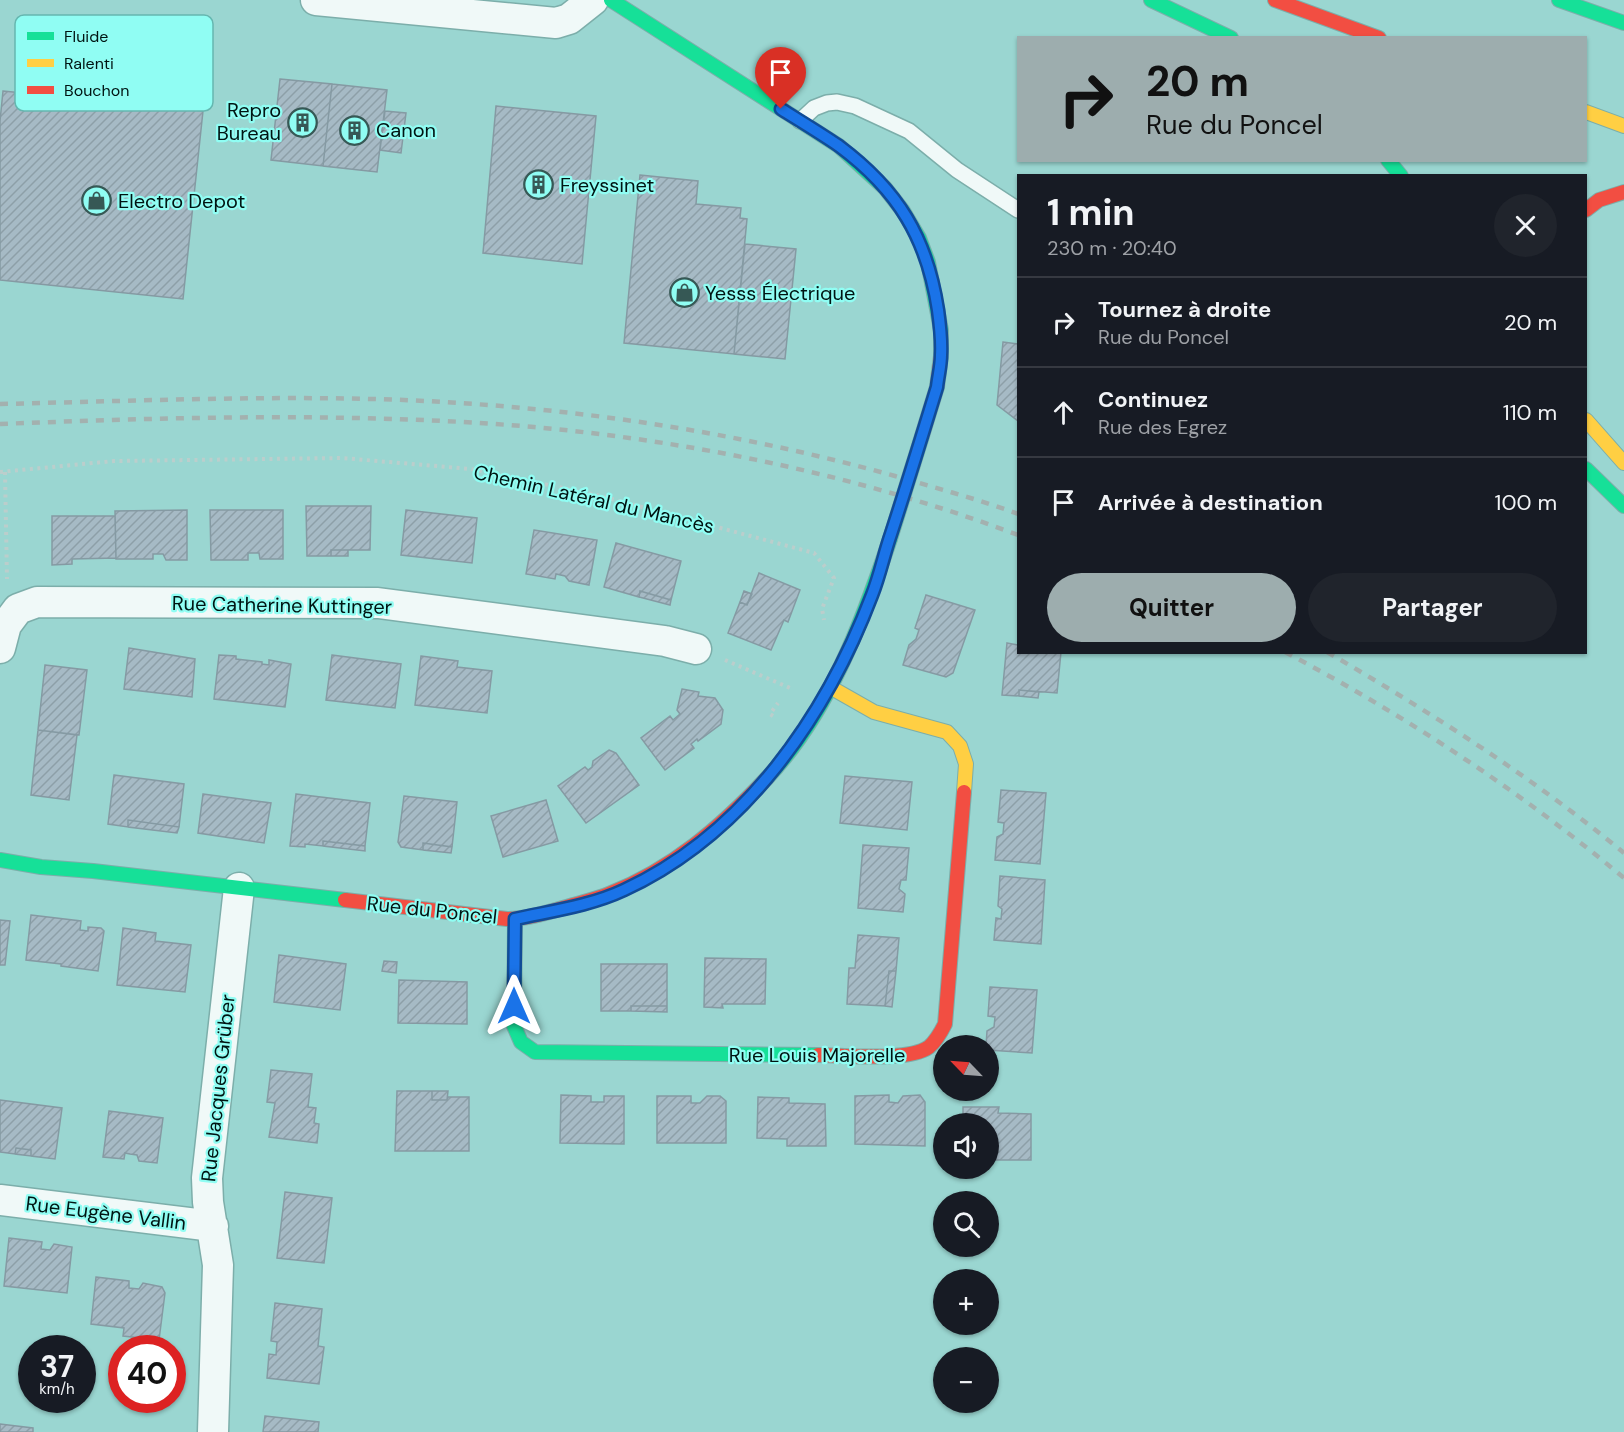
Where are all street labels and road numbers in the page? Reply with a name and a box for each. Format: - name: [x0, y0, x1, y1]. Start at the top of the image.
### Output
- street label: Chemin Latéral du Mancès: [471, 459, 717, 539]
- street label: Rue Catherine Kuttinger: [172, 590, 392, 620]
- street label: Rue du Poncel: [366, 890, 498, 930]
- street label: Rue Jacques Grüber: [195, 993, 241, 1183]
- street label: Rue Louis Majorelle: [729, 1042, 905, 1068]
- street label: Rue Eugène Vallin: [24, 1190, 188, 1236]

